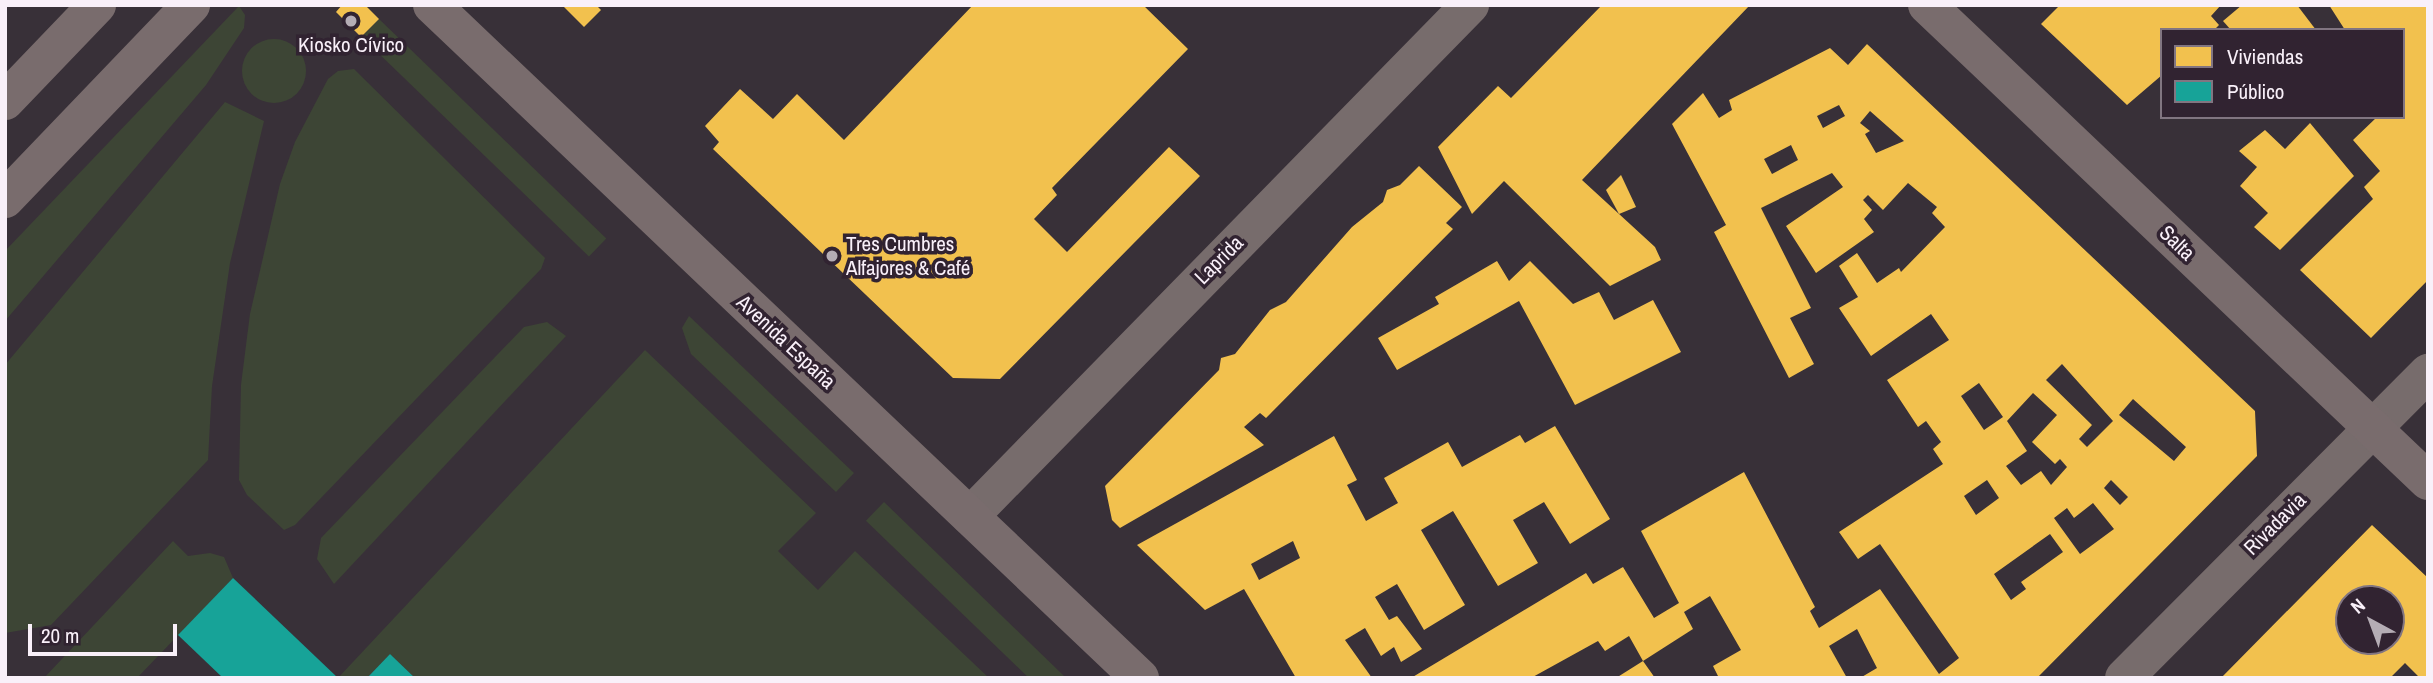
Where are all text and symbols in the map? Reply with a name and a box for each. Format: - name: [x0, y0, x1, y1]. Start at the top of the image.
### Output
- marker: Kiosko Cívico: [343, 13, 359, 29]
- legend: [2160, 28, 2405, 119]
- place label: Kiosko Cívico: [298, 32, 404, 58]
- text: Viviendas: [2227, 42, 2303, 71]
- text: Público: [2227, 77, 2284, 106]
- street label: Salta: [2154, 220, 2200, 266]
- street label: Laprida: [1189, 230, 1249, 290]
- place label: Tres Cumbres Alfajores & Café: [846, 231, 970, 281]
- marker: Tres Cumbres Alfajores & Café: [824, 248, 840, 264]
- street label: Avenida España: [731, 290, 841, 394]
- street label: Rivadavia: [2239, 488, 2311, 560]
- north arrow: [2335, 585, 2405, 655]
- text: N: [2345, 592, 2370, 619]
- scale bar: [32, 610, 180, 654]
- text: 20 m: [41, 621, 79, 650]

